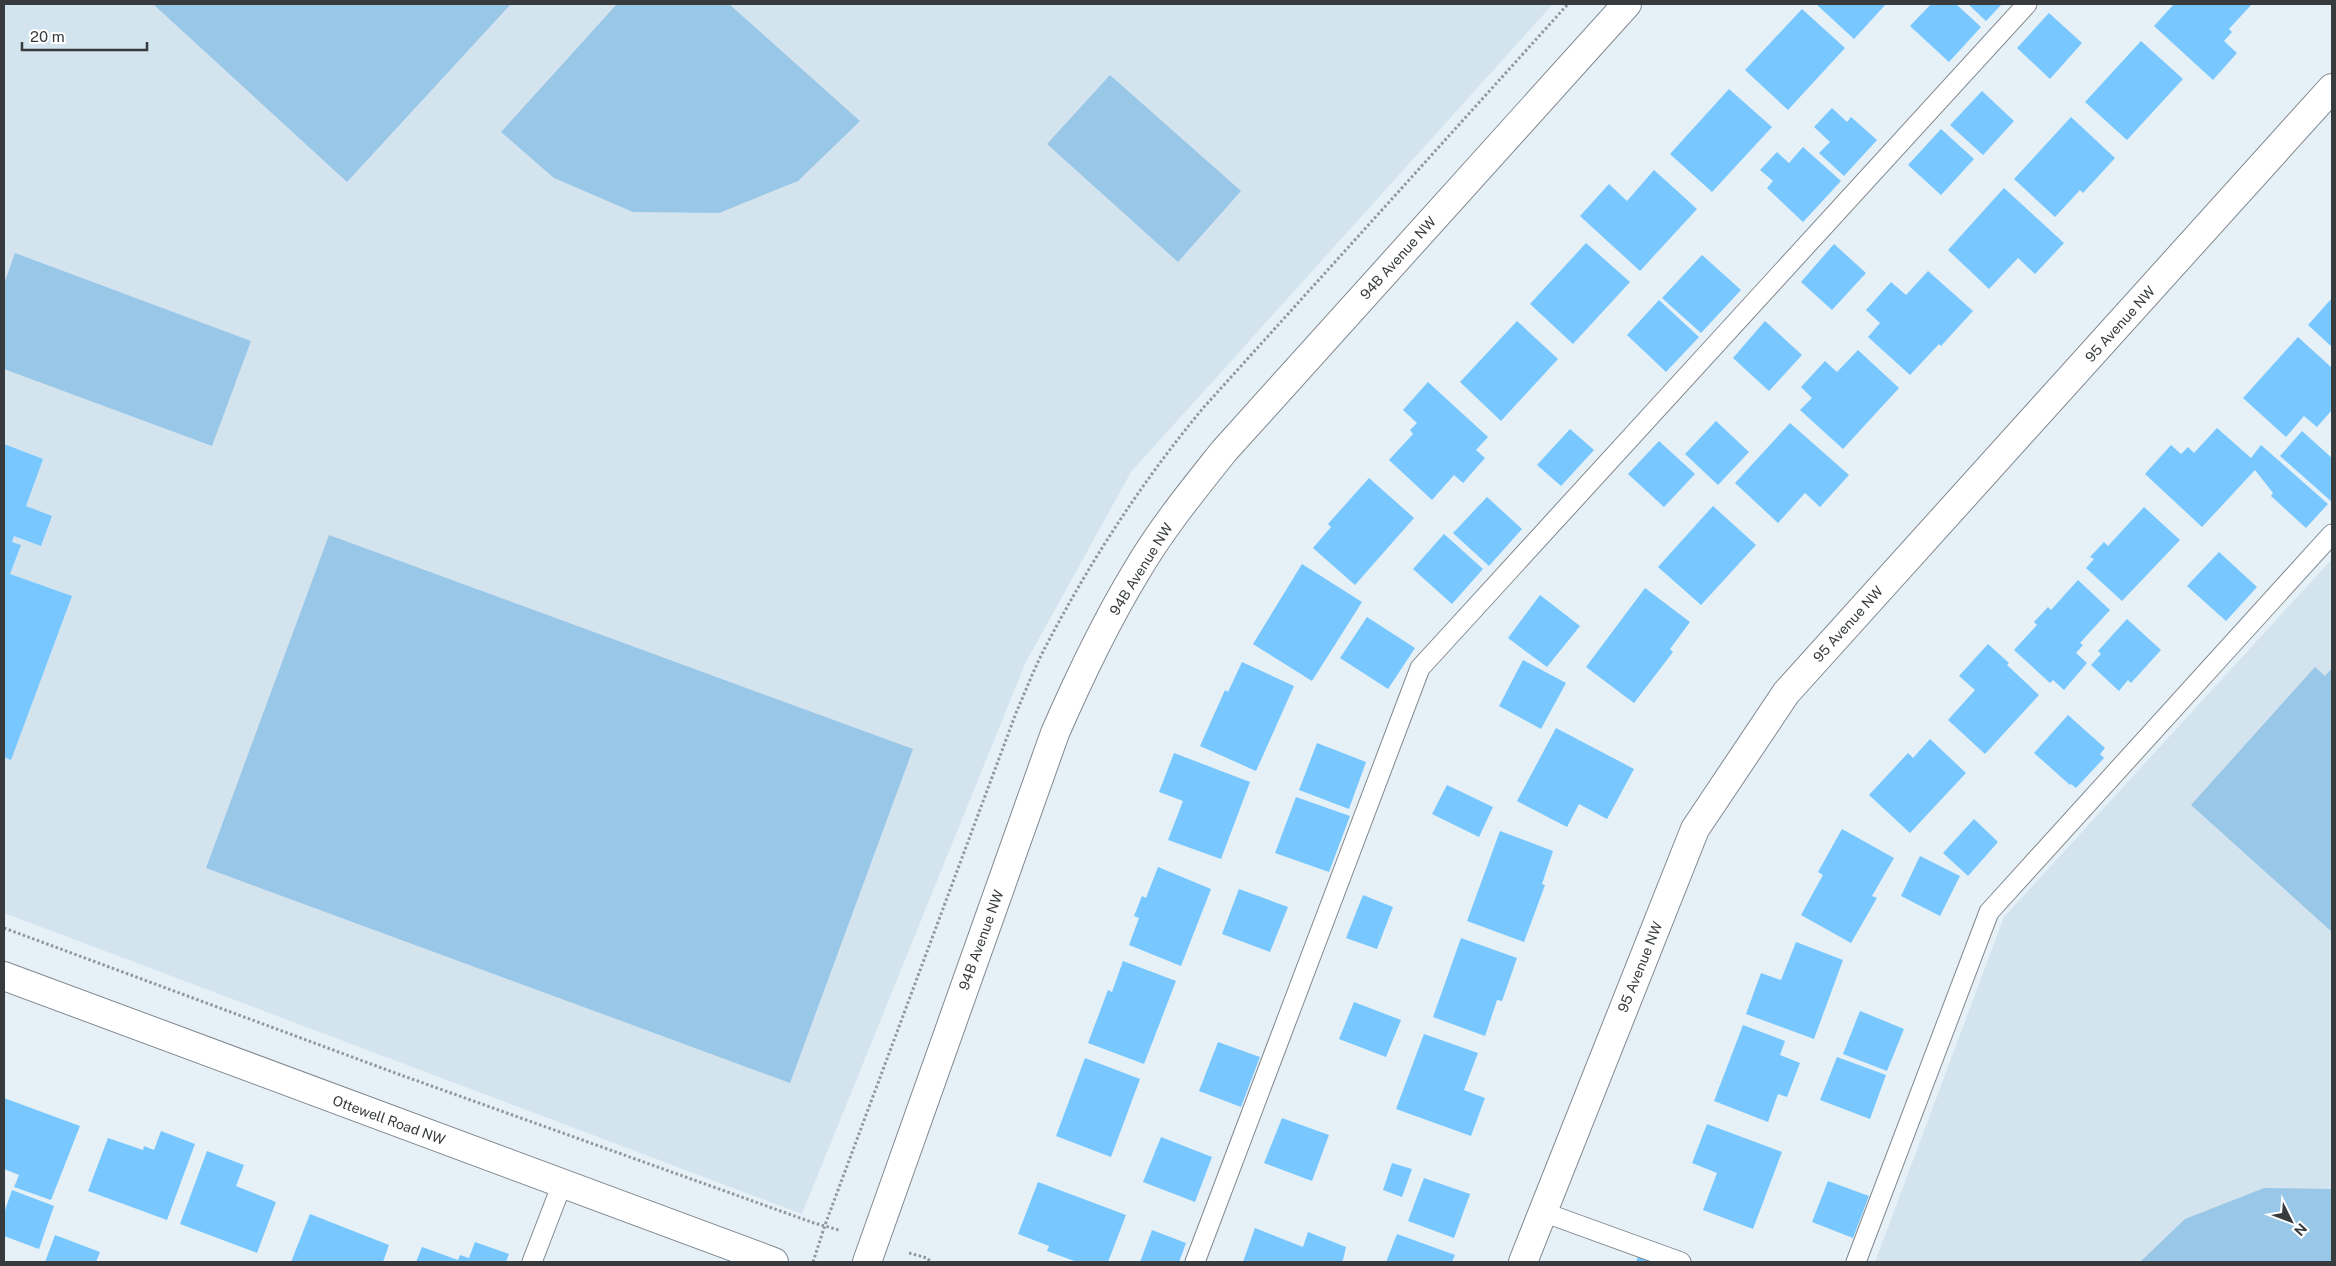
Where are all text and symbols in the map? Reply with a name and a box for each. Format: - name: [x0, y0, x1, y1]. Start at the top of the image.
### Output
- scale bar: [22, 20, 148, 52]
- text: 20 m: [30, 28, 65, 45]
- street label: 94B Avenue NW: [1357, 213, 1440, 303]
- street label: 95 Avenue NW: [2082, 282, 2159, 365]
- street label: 94B Avenue NW: [1106, 519, 1176, 618]
- street label: 95 Avenue NW: [1810, 582, 1887, 665]
- street label: 94B Avenue NW: [955, 887, 1007, 992]
- street label: 95 Avenue NW: [1615, 919, 1666, 1015]
- street label: Ottewell Road NW: [330, 1092, 448, 1148]
- north arrow: [2266, 1196, 2316, 1246]
- text: N: [2291, 1220, 2310, 1239]

